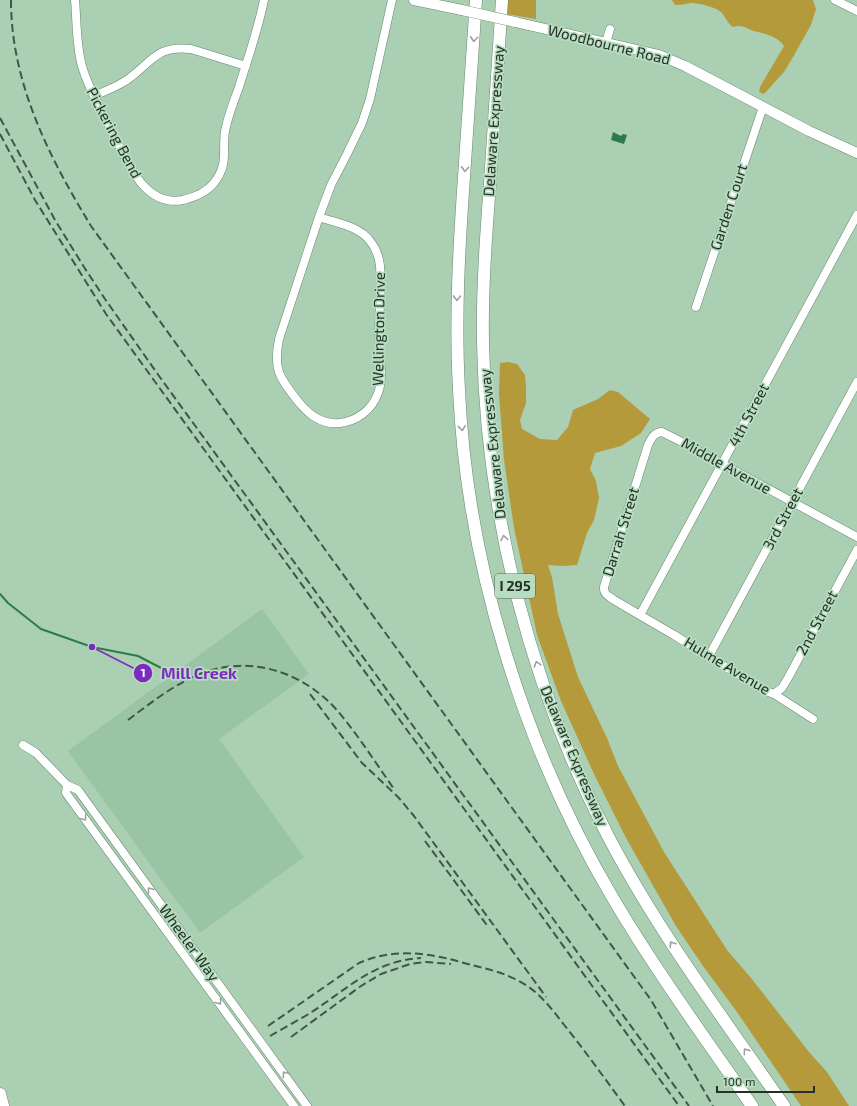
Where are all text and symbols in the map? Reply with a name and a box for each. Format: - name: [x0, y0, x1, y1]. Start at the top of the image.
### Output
- street label: Woodbourne Road: [546, 20, 672, 68]
- one-way arrow: [469, 36, 478, 42]
- street label: Delaware Expressway: [479, 45, 507, 197]
- street label: Pickering Bend: [83, 84, 146, 181]
- street label: Garden Court: [706, 161, 751, 252]
- one-way arrow: [460, 166, 469, 172]
- street label: Wellington Drive: [368, 272, 388, 386]
- one-way arrow: [453, 295, 461, 301]
- street label: Delaware Expressway: [475, 368, 509, 520]
- street label: 4th Street: [724, 380, 772, 449]
- one-way arrow: [457, 425, 466, 431]
- street label: Middle Avenue: [678, 433, 775, 497]
- street label: 3rd Street: [758, 484, 806, 553]
- street label: Darrah Street: [598, 485, 642, 578]
- one-way arrow: [501, 535, 509, 541]
- road number: I 295: [495, 574, 535, 598]
- street label: 2nd Street: [792, 587, 841, 658]
- street label: Hulme Avenue: [681, 632, 774, 698]
- callout: Mill Creek: [133, 659, 245, 687]
- one-way arrow: [533, 661, 542, 668]
- text: Mill Creek: [161, 663, 237, 682]
- text: 1: [140, 665, 146, 679]
- street label: Delaware Expressway: [537, 683, 613, 829]
- one-way arrow: [80, 813, 87, 820]
- one-way arrow: [148, 887, 155, 894]
- street label: Wheeler Way: [156, 900, 224, 984]
- one-way arrow: [669, 941, 677, 948]
- one-way arrow: [214, 998, 222, 1005]
- one-way arrow: [743, 1048, 751, 1055]
- scale bar: [717, 1068, 814, 1094]
- one-way arrow: [282, 1072, 289, 1079]
- text: 100 m: [723, 1074, 755, 1088]

